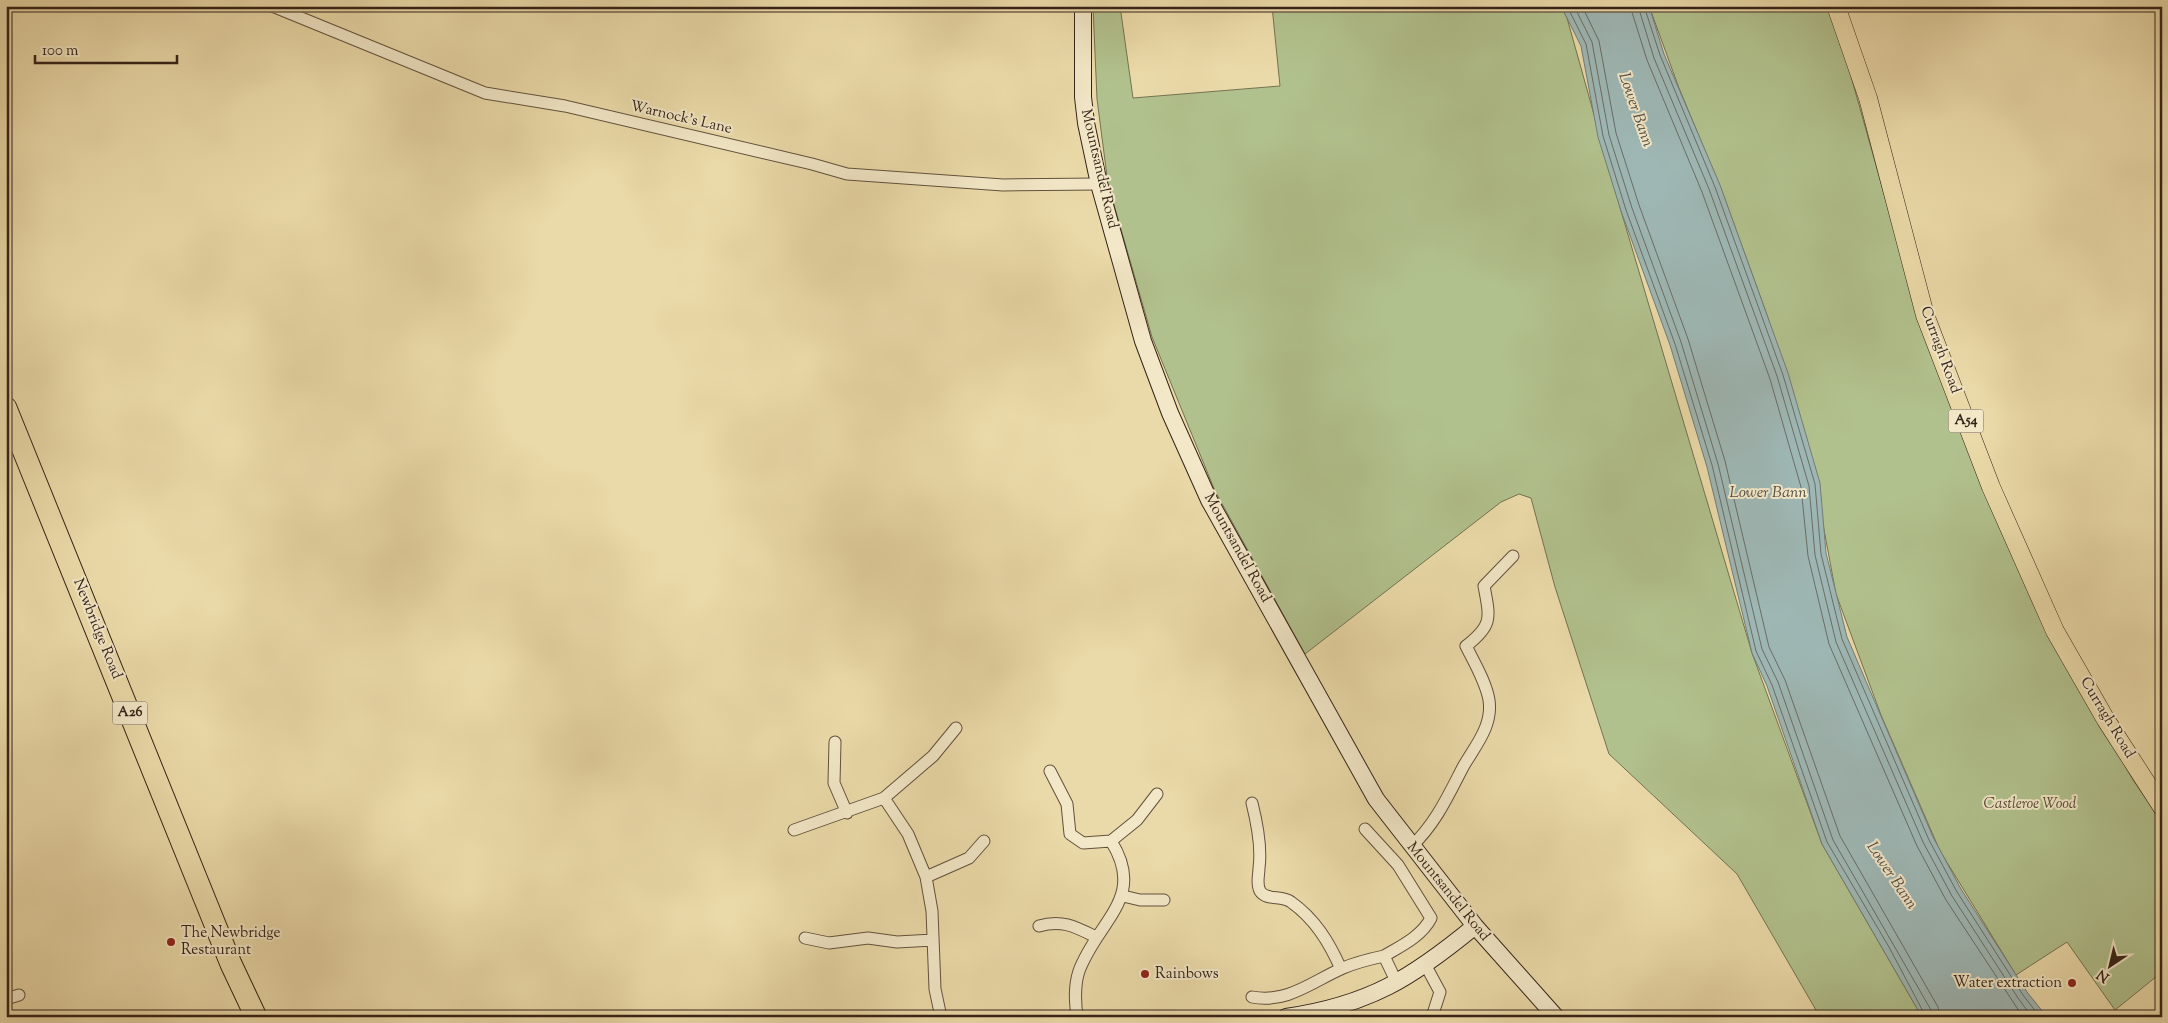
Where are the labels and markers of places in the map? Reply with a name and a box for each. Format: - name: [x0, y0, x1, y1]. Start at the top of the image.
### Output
- place label: The Newbridge Restaurant: [181, 923, 281, 961]
- marker: The Newbridge Restaurant: [165, 936, 177, 948]
- place label: Rainbows: [1155, 964, 1219, 985]
- marker: Rainbows: [1139, 968, 1151, 980]
- place label: Water extraction: [1953, 973, 2062, 994]
- marker: Water extraction: [2066, 977, 2078, 989]

